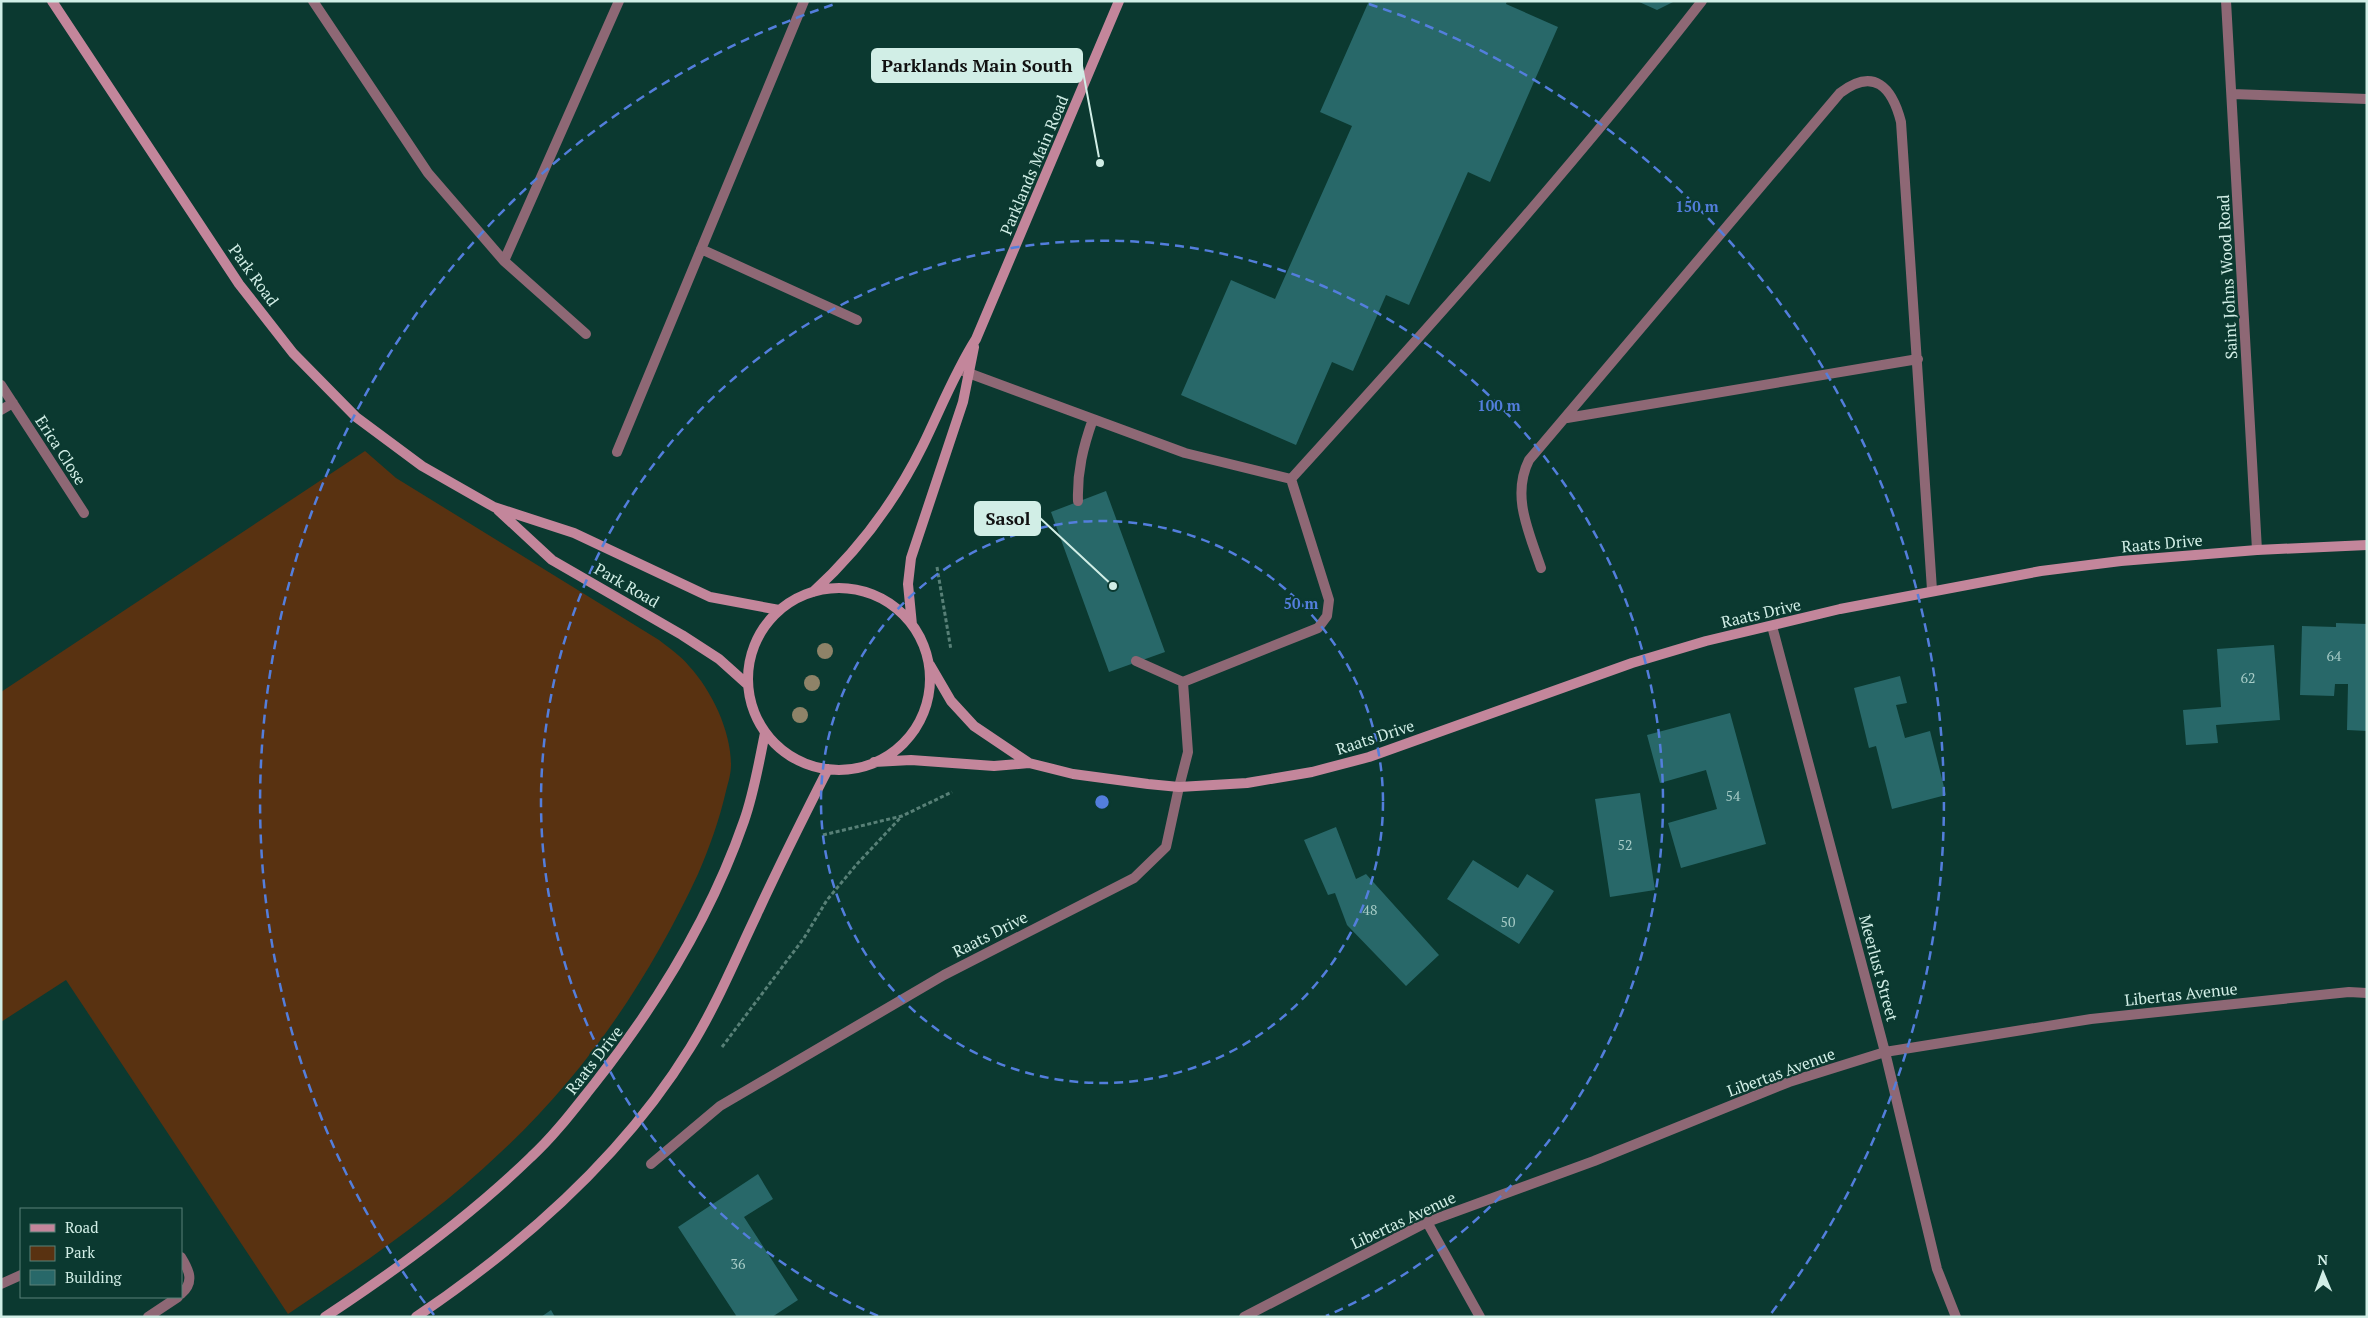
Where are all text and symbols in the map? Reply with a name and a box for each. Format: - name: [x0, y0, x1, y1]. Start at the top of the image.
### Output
- callout: Parklands Main South: [872, 49, 1082, 82]
- text: Parklands Main South: [882, 53, 1073, 77]
- street label: Parklands Main Road: [995, 92, 1073, 238]
- street label: Saint Johns Wood Road: [2212, 194, 2242, 360]
- text: 150 m: [1675, 196, 1719, 216]
- street label: Park Road: [224, 240, 284, 311]
- text: 100 m: [1477, 395, 1521, 415]
- street label: Erica Close: [30, 411, 92, 489]
- callout: Sasol: [975, 502, 1040, 535]
- text: Sasol: [986, 506, 1030, 530]
- street label: Raats Drive: [2121, 529, 2203, 557]
- street label: Park Road: [590, 558, 664, 612]
- text: 50 m: [1284, 593, 1319, 613]
- street label: Raats Drive: [1719, 593, 1803, 633]
- house number: 64: [2327, 646, 2342, 665]
- house number: 62: [2241, 668, 2255, 687]
- street label: Raats Drive: [1333, 714, 1417, 760]
- house number: 54: [1726, 786, 1741, 805]
- centre of rings: [1093, 793, 1111, 811]
- house number: 52: [1618, 835, 1632, 854]
- house number: 48: [1363, 900, 1377, 919]
- street label: Raats Drive: [949, 906, 1031, 962]
- house number: 50: [1501, 912, 1515, 931]
- street label: Meerlust Street: [1854, 912, 1904, 1024]
- street label: Libertas Avenue: [2123, 977, 2239, 1011]
- street label: Raats Drive: [560, 1021, 628, 1099]
- street label: Libertas Avenue: [1724, 1042, 1838, 1102]
- street label: Libertas Avenue: [1347, 1186, 1459, 1254]
- legend: [20, 1208, 182, 1298]
- text: Road: [65, 1217, 98, 1237]
- text: Park: [65, 1242, 95, 1262]
- north arrow: [2298, 1248, 2348, 1298]
- text: N: [2317, 1250, 2329, 1269]
- house number: 36: [731, 1254, 746, 1273]
- text: Building: [65, 1267, 123, 1287]

